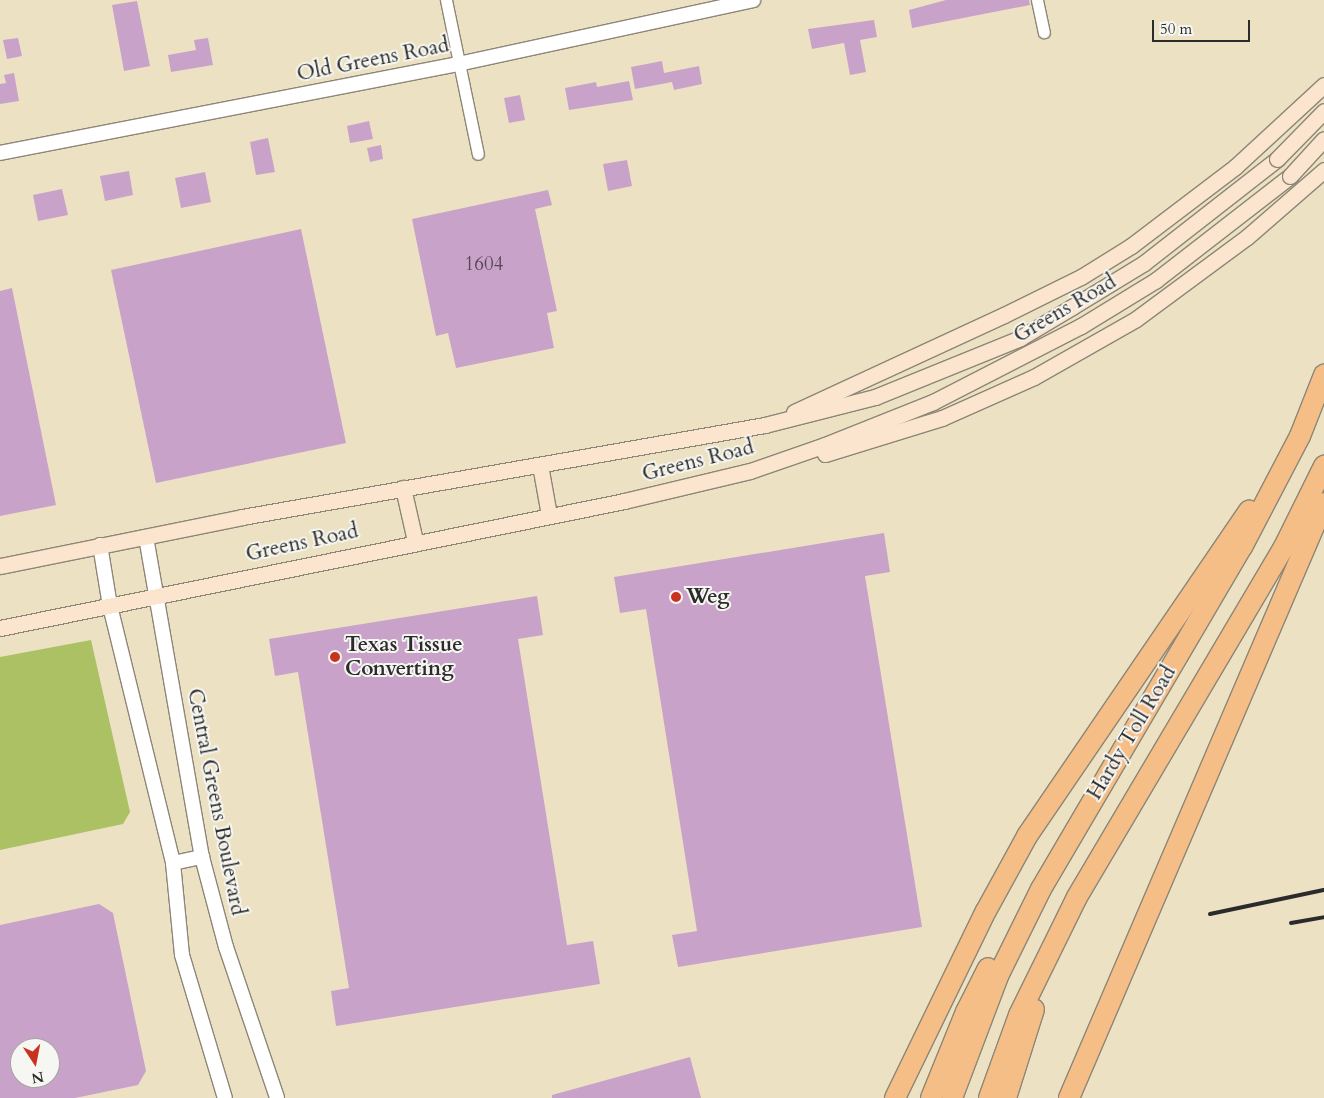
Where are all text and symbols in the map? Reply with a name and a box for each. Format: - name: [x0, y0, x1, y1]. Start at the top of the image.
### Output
- scale bar: [1154, 10, 1252, 42]
- text: 50 m: [1160, 19, 1192, 39]
- street label: Old Greens Road: [295, 33, 451, 87]
- house number: 1604: [465, 254, 503, 276]
- street label: Greens Road: [1009, 270, 1121, 348]
- street label: Greens Road: [640, 435, 756, 487]
- street label: Greens Road: [244, 519, 360, 567]
- place label: Weg: [686, 584, 730, 610]
- marker: Weg: [670, 591, 682, 603]
- place label: Texas Tissue Converting: [345, 632, 463, 682]
- marker: Texas Tissue Converting: [329, 651, 341, 663]
- street label: Hardy Toll Road: [1082, 662, 1182, 804]
- street label: Central Greens Boulevard: [182, 687, 250, 917]
- north arrow: [10, 1038, 60, 1088]
- text: N: [30, 1067, 46, 1088]

